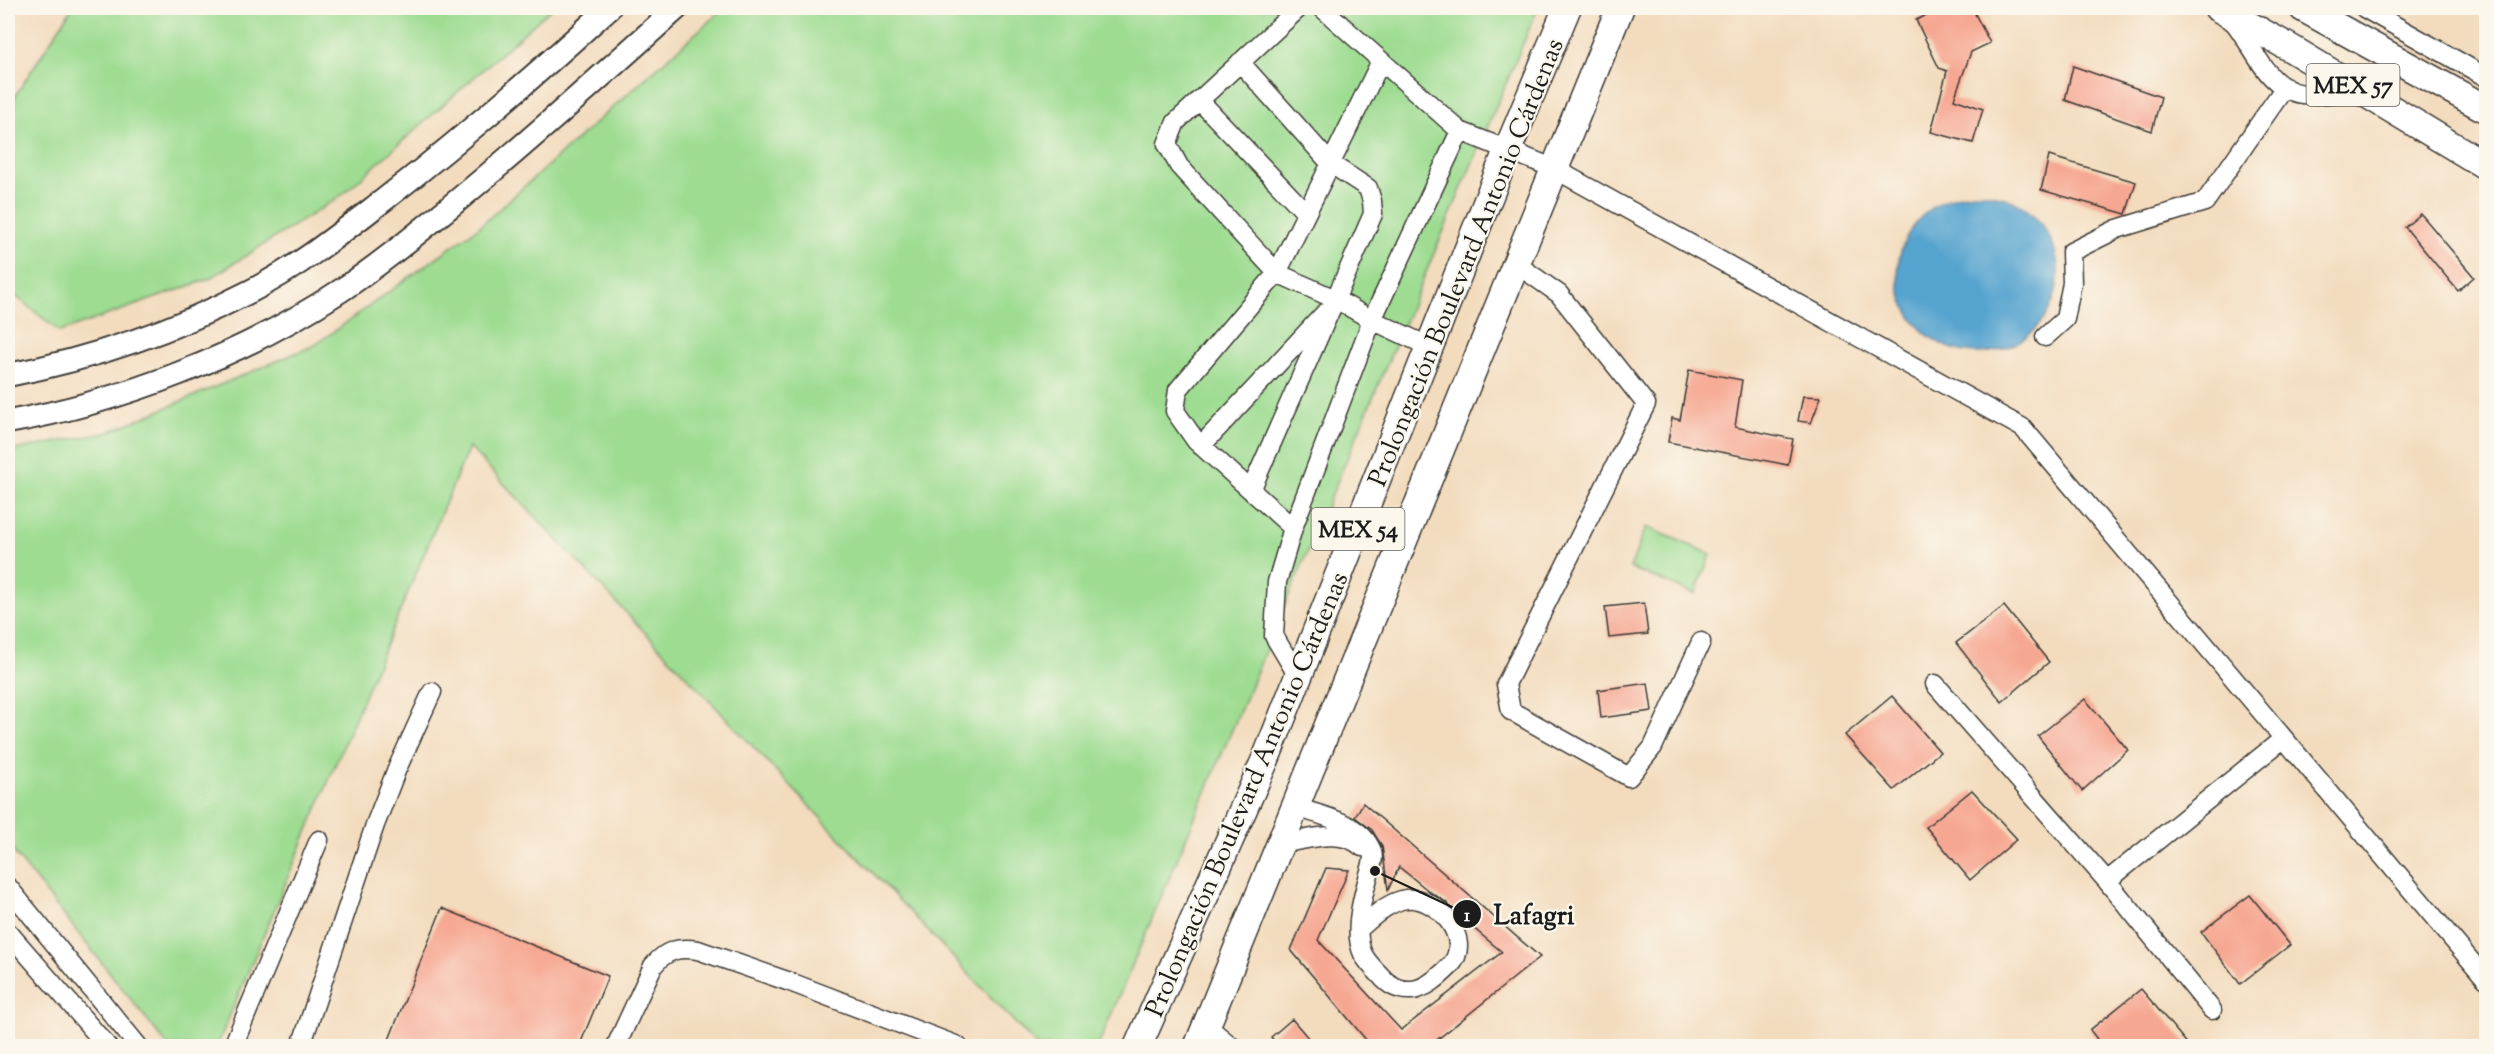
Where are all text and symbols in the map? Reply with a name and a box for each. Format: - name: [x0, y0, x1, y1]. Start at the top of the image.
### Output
- street label: Prolongación Boulevard Antonio Cárdenas: [1360, 33, 1574, 492]
- road number: MEX 57: [2306, 64, 2400, 106]
- road number: MEX 54: [1312, 508, 1404, 550]
- street label: Prolongación Boulevard Antonio Cárdenas: [1137, 567, 1359, 1023]
- callout: Lafagri: [1452, 892, 1587, 937]
- text: Lafagri: [1493, 898, 1575, 937]
- text: 1: [1464, 904, 1471, 930]

